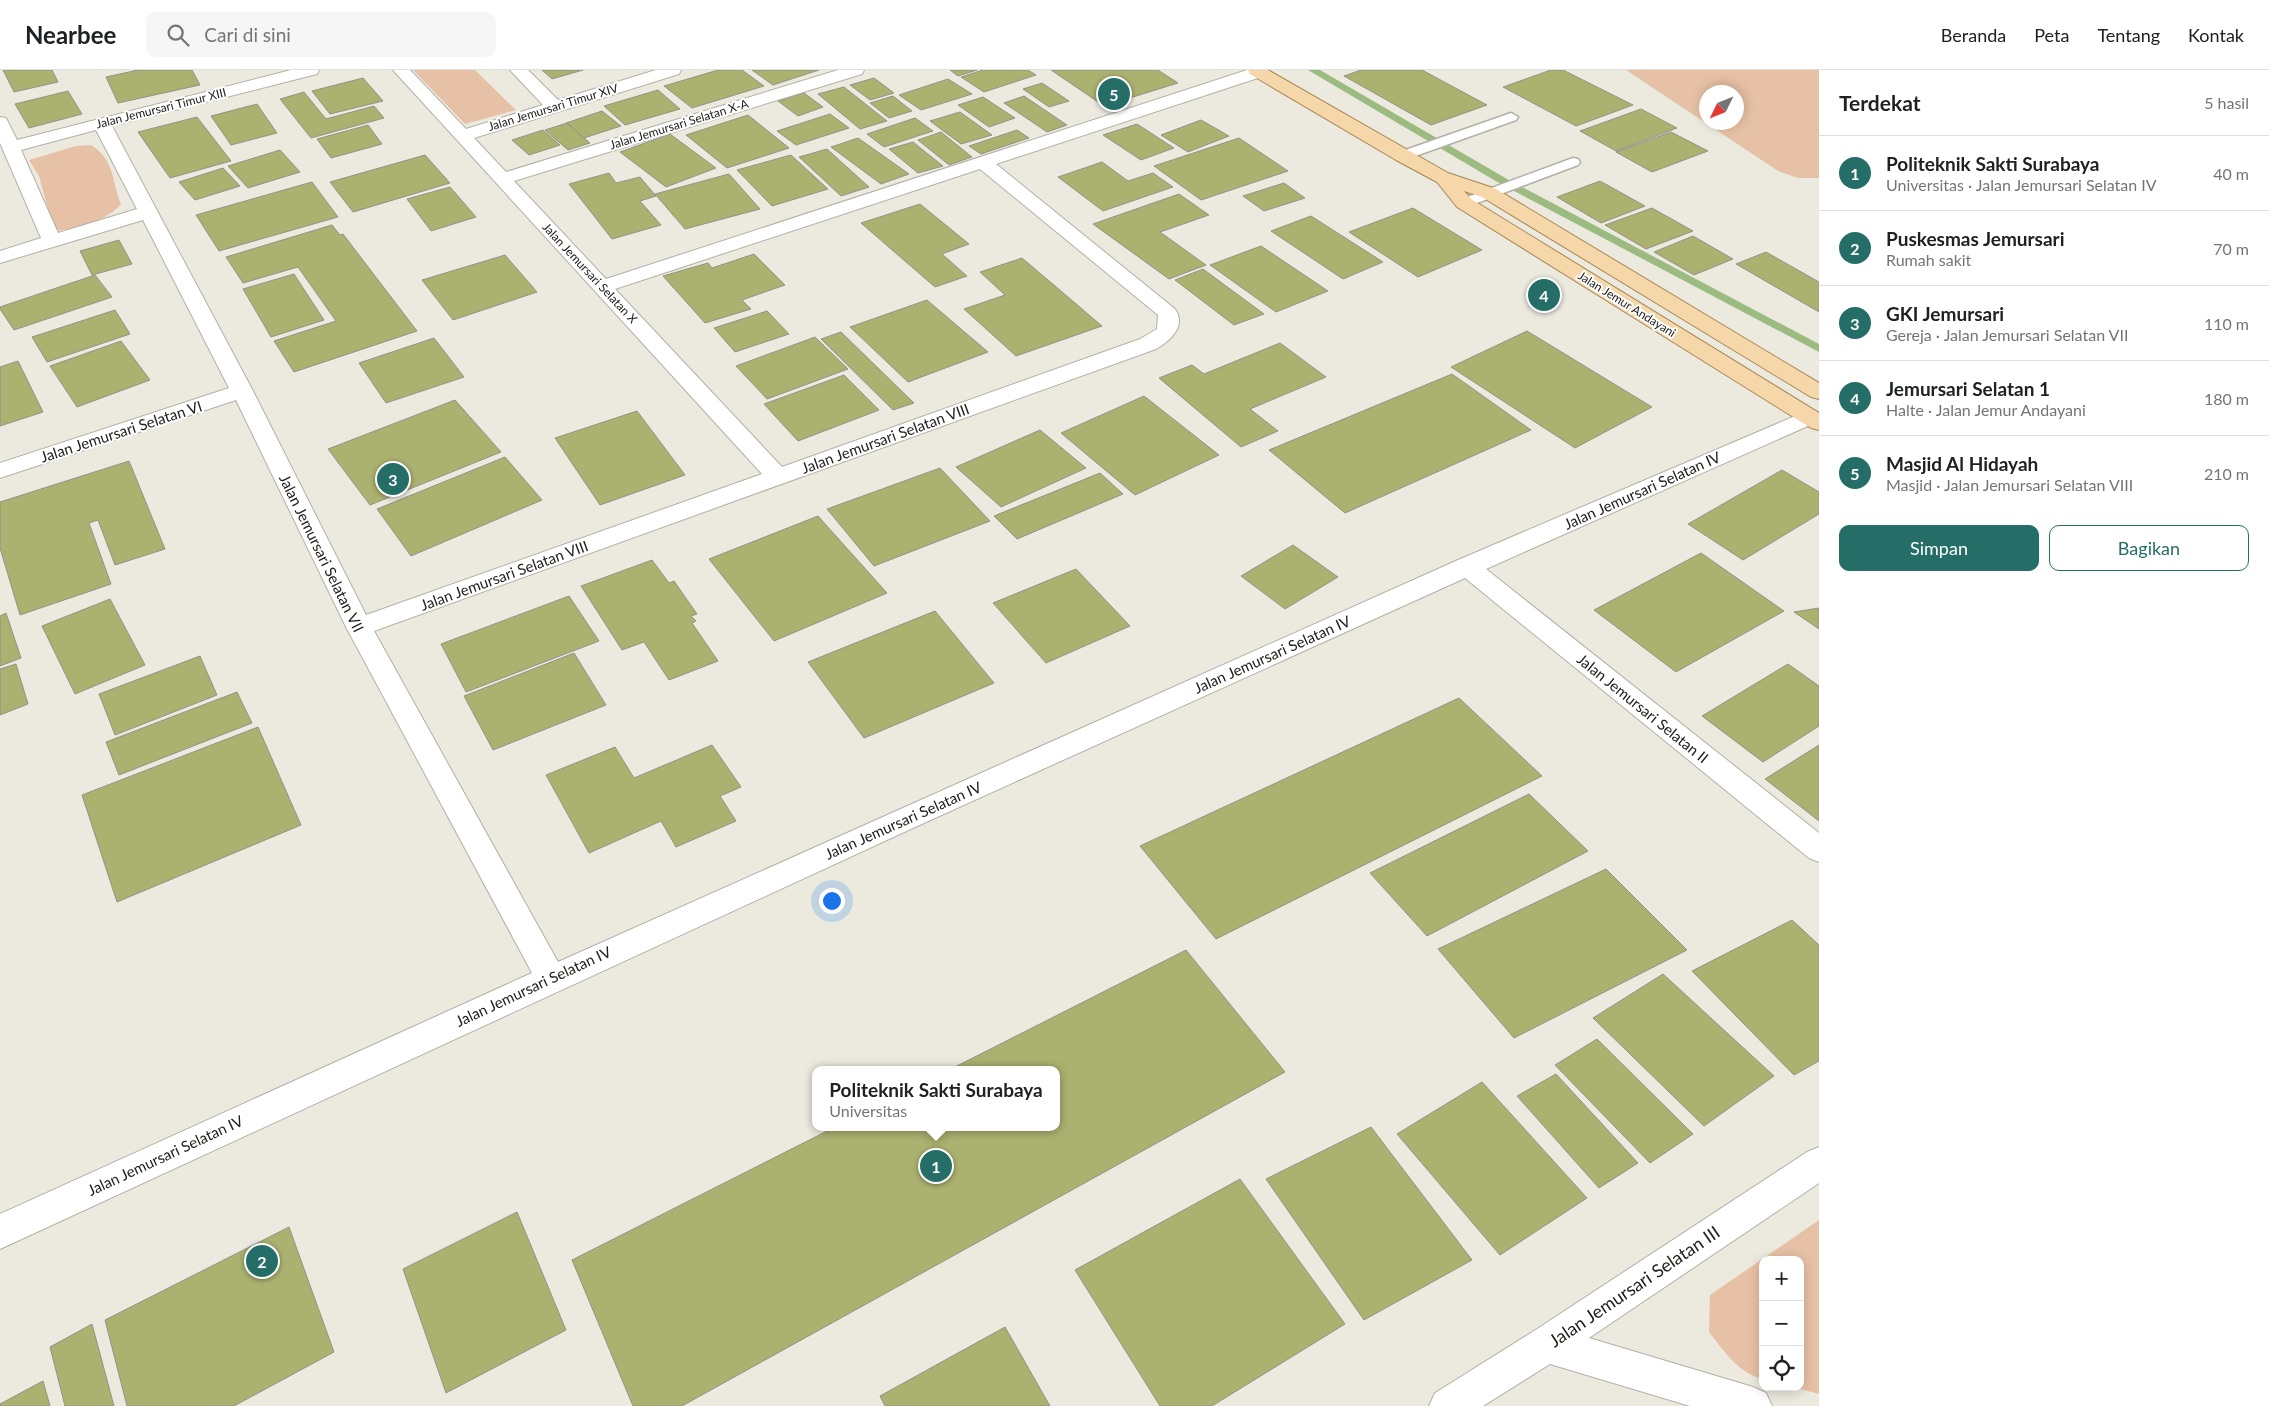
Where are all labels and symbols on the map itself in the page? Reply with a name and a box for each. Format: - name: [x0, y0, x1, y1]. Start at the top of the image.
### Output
- pin: 5: [1098, 75, 1130, 113]
- street label: Jalan Jemursari Timur XIV: [486, 80, 621, 134]
- street label: Jalan Jemursari Timur XIII: [94, 85, 228, 131]
- north arrow: [1699, 85, 1744, 130]
- street label: Jalan Jemursari Selatan X-A: [608, 95, 751, 152]
- street label: Jalan Jemursari Selatan X: [540, 220, 641, 327]
- street label: Jalan Jemur Andayani: [1575, 268, 1679, 340]
- pin: 4: [1528, 276, 1560, 314]
- street label: Jalan Jemursari Selatan VI: [38, 396, 204, 466]
- street label: Jalan Jemursari Selatan VIII: [799, 399, 971, 477]
- street label: Jalan Jemursari Selatan IV: [1561, 447, 1724, 533]
- pin: 3: [377, 460, 409, 498]
- street label: Jalan Jemursari Selatan VII: [276, 471, 368, 635]
- street label: Jalan Jemursari Selatan VIII: [418, 536, 590, 614]
- street label: Jalan Jemursari Selatan IV: [1191, 611, 1354, 697]
- street label: Jalan Jemursari Selatan II: [1574, 650, 1712, 766]
- street label: Jalan Jemursari Selatan IV: [822, 777, 985, 863]
- your location: [819, 888, 845, 914]
- street label: Jalan Jemursari Selatan IV: [452, 942, 614, 1030]
- street label: Jalan Jemursari Selatan IV: [84, 1111, 246, 1199]
- pin: 1: [920, 1147, 952, 1185]
- street label: Jalan Jemursari Selatan III: [1544, 1221, 1724, 1351]
- pin: 2: [246, 1242, 278, 1280]

